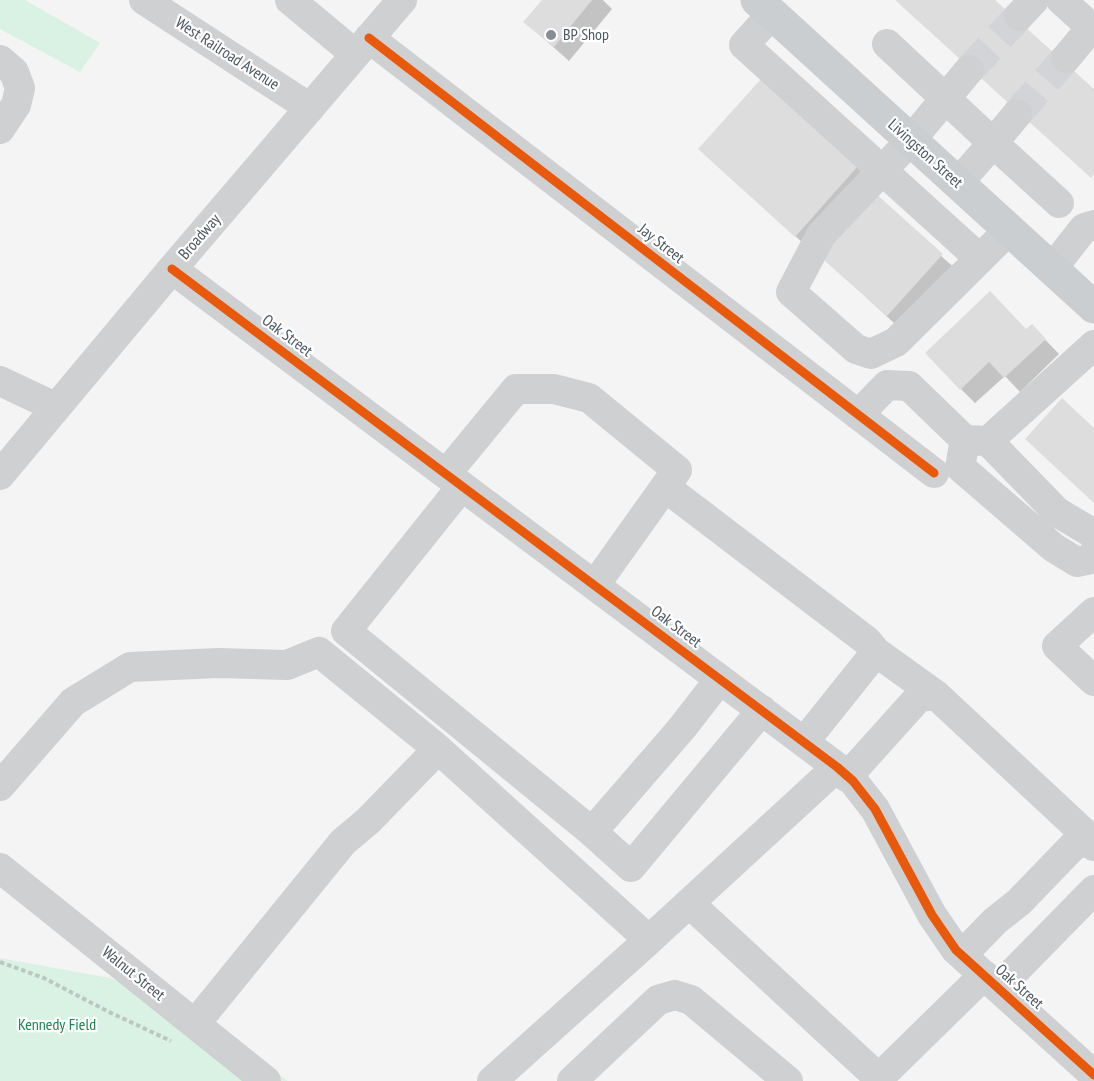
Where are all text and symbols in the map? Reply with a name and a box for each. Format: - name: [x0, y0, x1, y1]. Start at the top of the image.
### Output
- street label: West Railroad Avenue: [172, 13, 282, 95]
- place label: BP Shop: [563, 25, 609, 45]
- marker: BP Shop: [544, 28, 558, 42]
- street label: Livingston Street: [884, 115, 966, 193]
- street label: Broadway: [175, 210, 225, 264]
- street label: Jay Street: [634, 220, 688, 268]
- street label: Oak Street: [258, 311, 316, 361]
- street label: Oak Street: [647, 602, 705, 652]
- street label: Walnut Street: [98, 943, 168, 1005]
- street label: Oak Street: [991, 960, 1047, 1014]
- park label: Kennedy Field: [18, 1015, 96, 1035]

